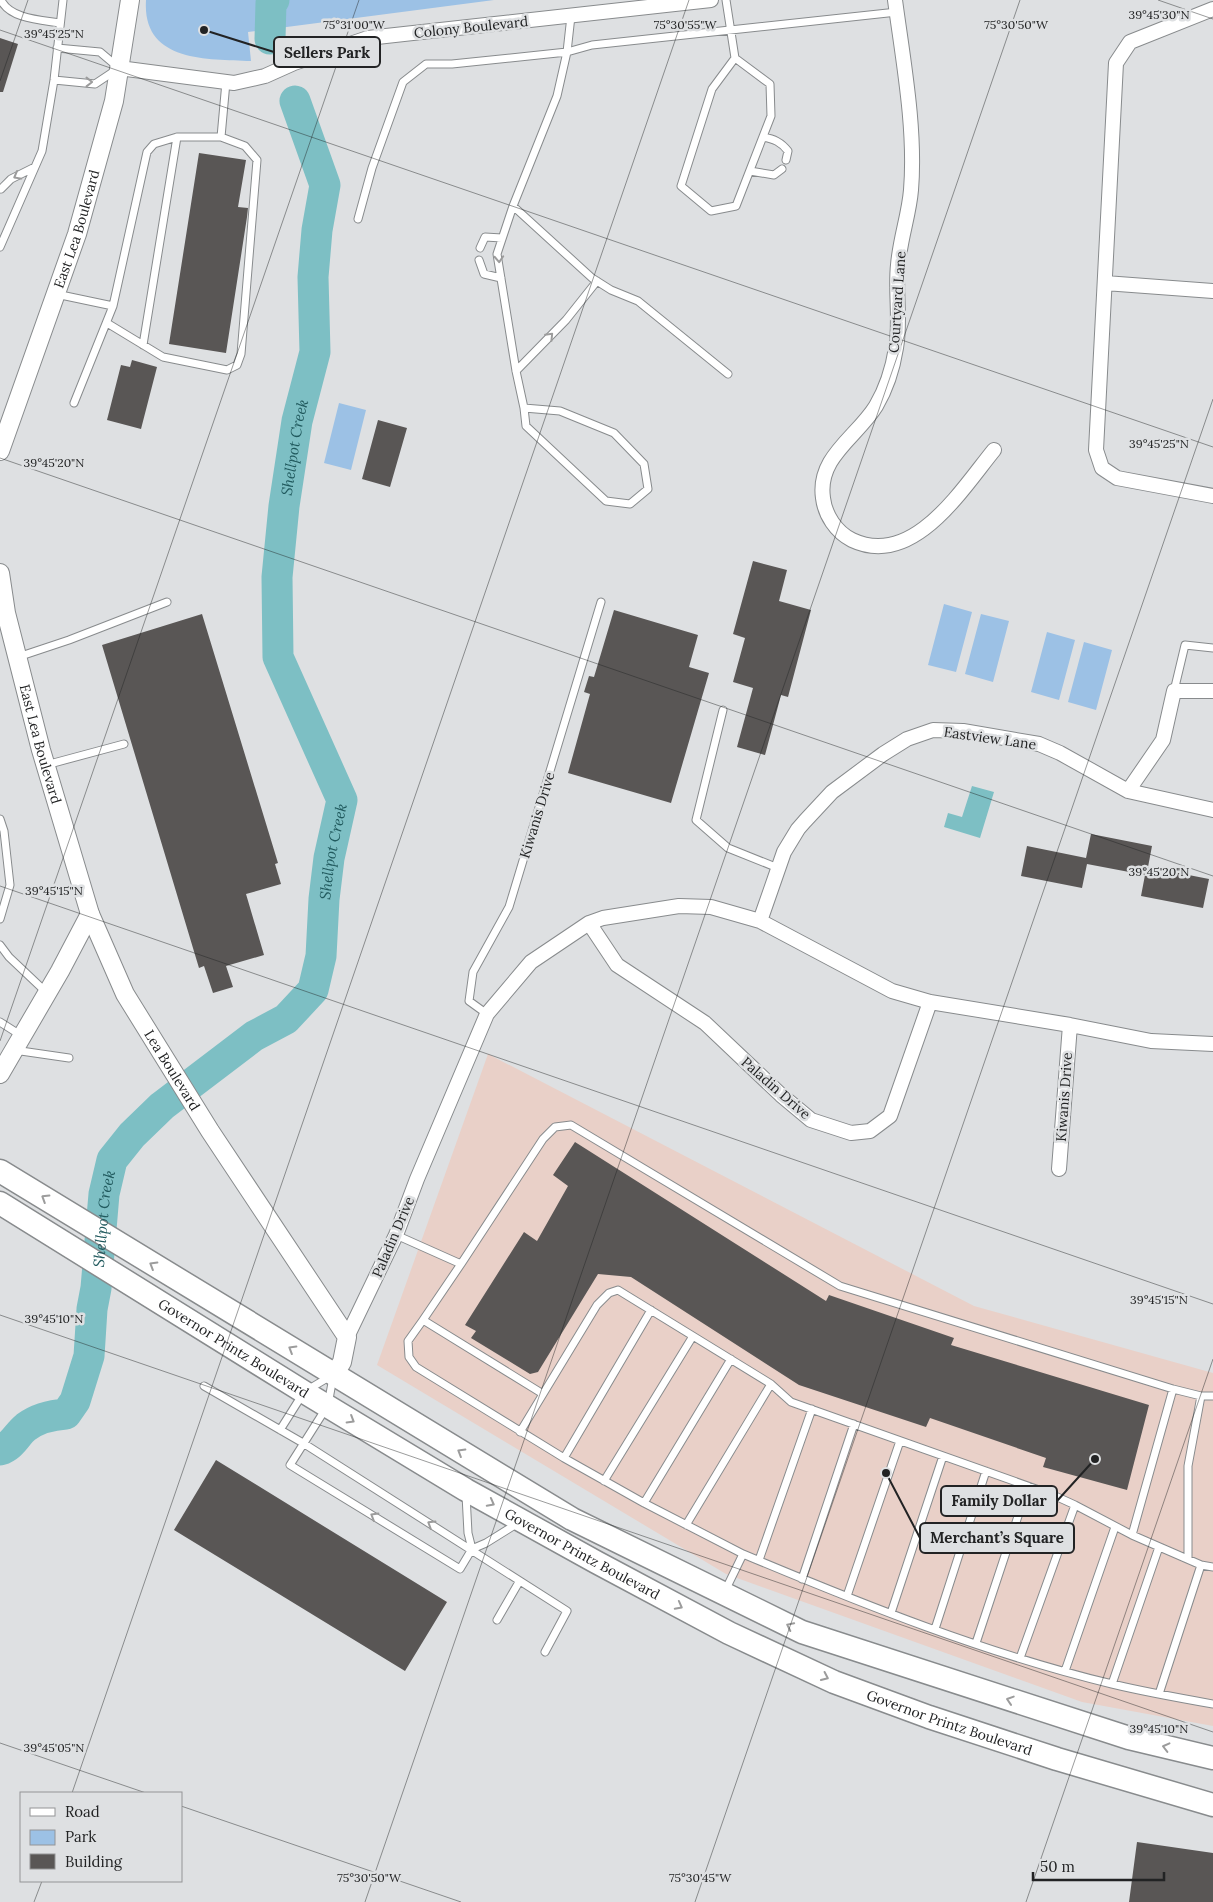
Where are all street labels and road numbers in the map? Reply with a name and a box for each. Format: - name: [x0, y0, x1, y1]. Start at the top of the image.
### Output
- street label: Colony Boulevard: [413, 12, 529, 42]
- street label: East Lea Boulevard: [49, 168, 103, 291]
- street label: Courtyard Lane: [884, 250, 910, 354]
- street label: East Lea Boulevard: [16, 682, 66, 806]
- street label: Eastview Lane: [943, 723, 1038, 753]
- street label: Kiwanis Drive: [515, 769, 559, 860]
- street label: Lea Boulevard: [140, 1026, 204, 1114]
- street label: Kiwanis Drive: [1052, 1051, 1076, 1142]
- street label: Paladin Drive: [738, 1053, 815, 1123]
- street label: Paladin Drive: [368, 1193, 418, 1280]
- street label: Governor Printz Boulevard: [155, 1295, 312, 1402]
- street label: Governor Printz Boulevard: [502, 1504, 663, 1603]
- street label: Governor Printz Boulevard: [864, 1686, 1035, 1759]

